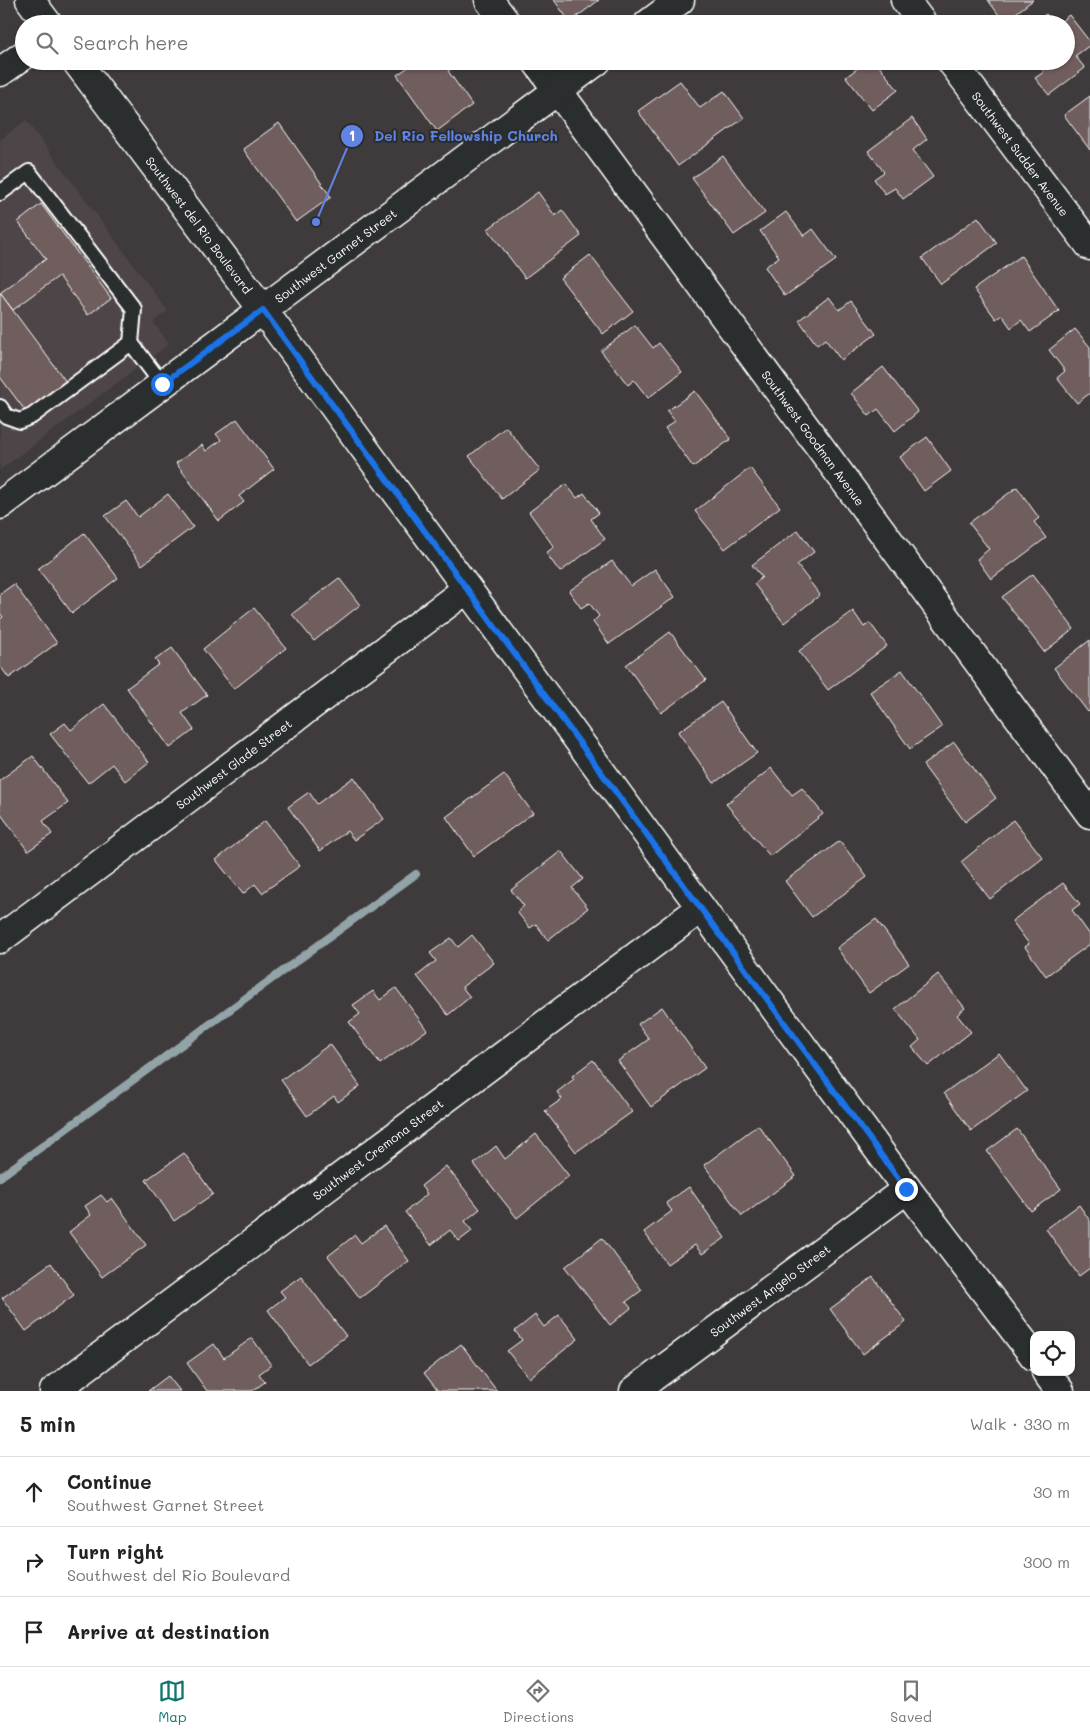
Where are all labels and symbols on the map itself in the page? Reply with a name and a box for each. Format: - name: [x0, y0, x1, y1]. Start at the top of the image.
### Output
- street label: Southwest Sudder Avenue: [969, 88, 1073, 219]
- callout: Del Rio Fellowship Church: [339, 122, 568, 151]
- text: 1: [349, 125, 355, 145]
- text: Del Rio Fellowship Church: [374, 126, 558, 145]
- street label: Southwest del Rio Boulevard: [142, 153, 256, 297]
- street label: Southwest Garnet Street: [271, 205, 400, 306]
- street label: Southwest Goodman Avenue: [758, 367, 868, 509]
- route start: [151, 373, 174, 396]
- street label: Southwest Glade Street: [173, 715, 295, 812]
- street label: Southwest Cremona Street: [309, 1095, 446, 1203]
- route end: [895, 1178, 918, 1201]
- street label: Southwest Angelo Street: [706, 1241, 833, 1340]

